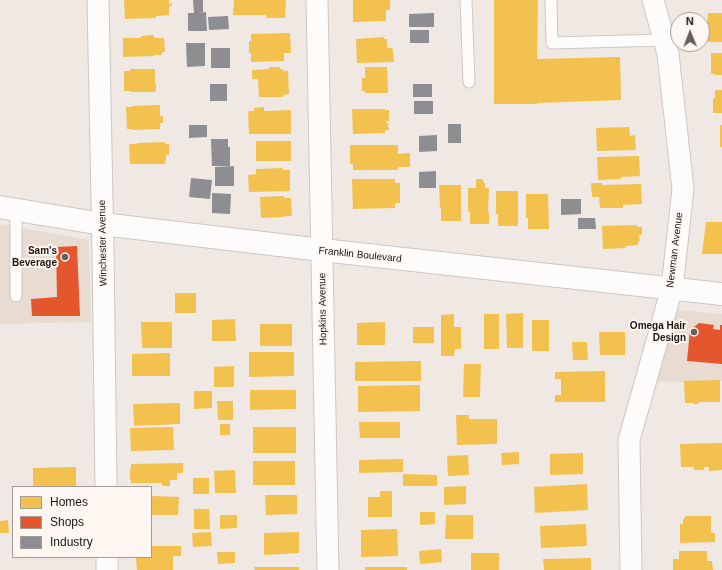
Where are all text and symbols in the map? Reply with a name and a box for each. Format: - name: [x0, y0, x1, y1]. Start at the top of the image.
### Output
- north arrow: [670, 12, 710, 52]
- text: N: [686, 15, 694, 27]
- street label: Winchester Avenue: [96, 200, 110, 286]
- street label: Newman Avenue: [664, 212, 686, 288]
- place label: Sam's Beverage: [12, 245, 57, 268]
- street label: Franklin Boulevard: [318, 245, 402, 265]
- marker: Sam's Beverage: [60, 252, 70, 262]
- street label: Hopkins Avenue: [316, 273, 330, 345]
- place label: Omega Hair Design: [630, 320, 686, 344]
- marker: Omega Hair Design: [689, 327, 699, 337]
- legend: [12, 486, 152, 558]
- text: Homes: [50, 495, 88, 509]
- text: Shops: [50, 515, 84, 529]
- text: Industry: [50, 535, 93, 549]

